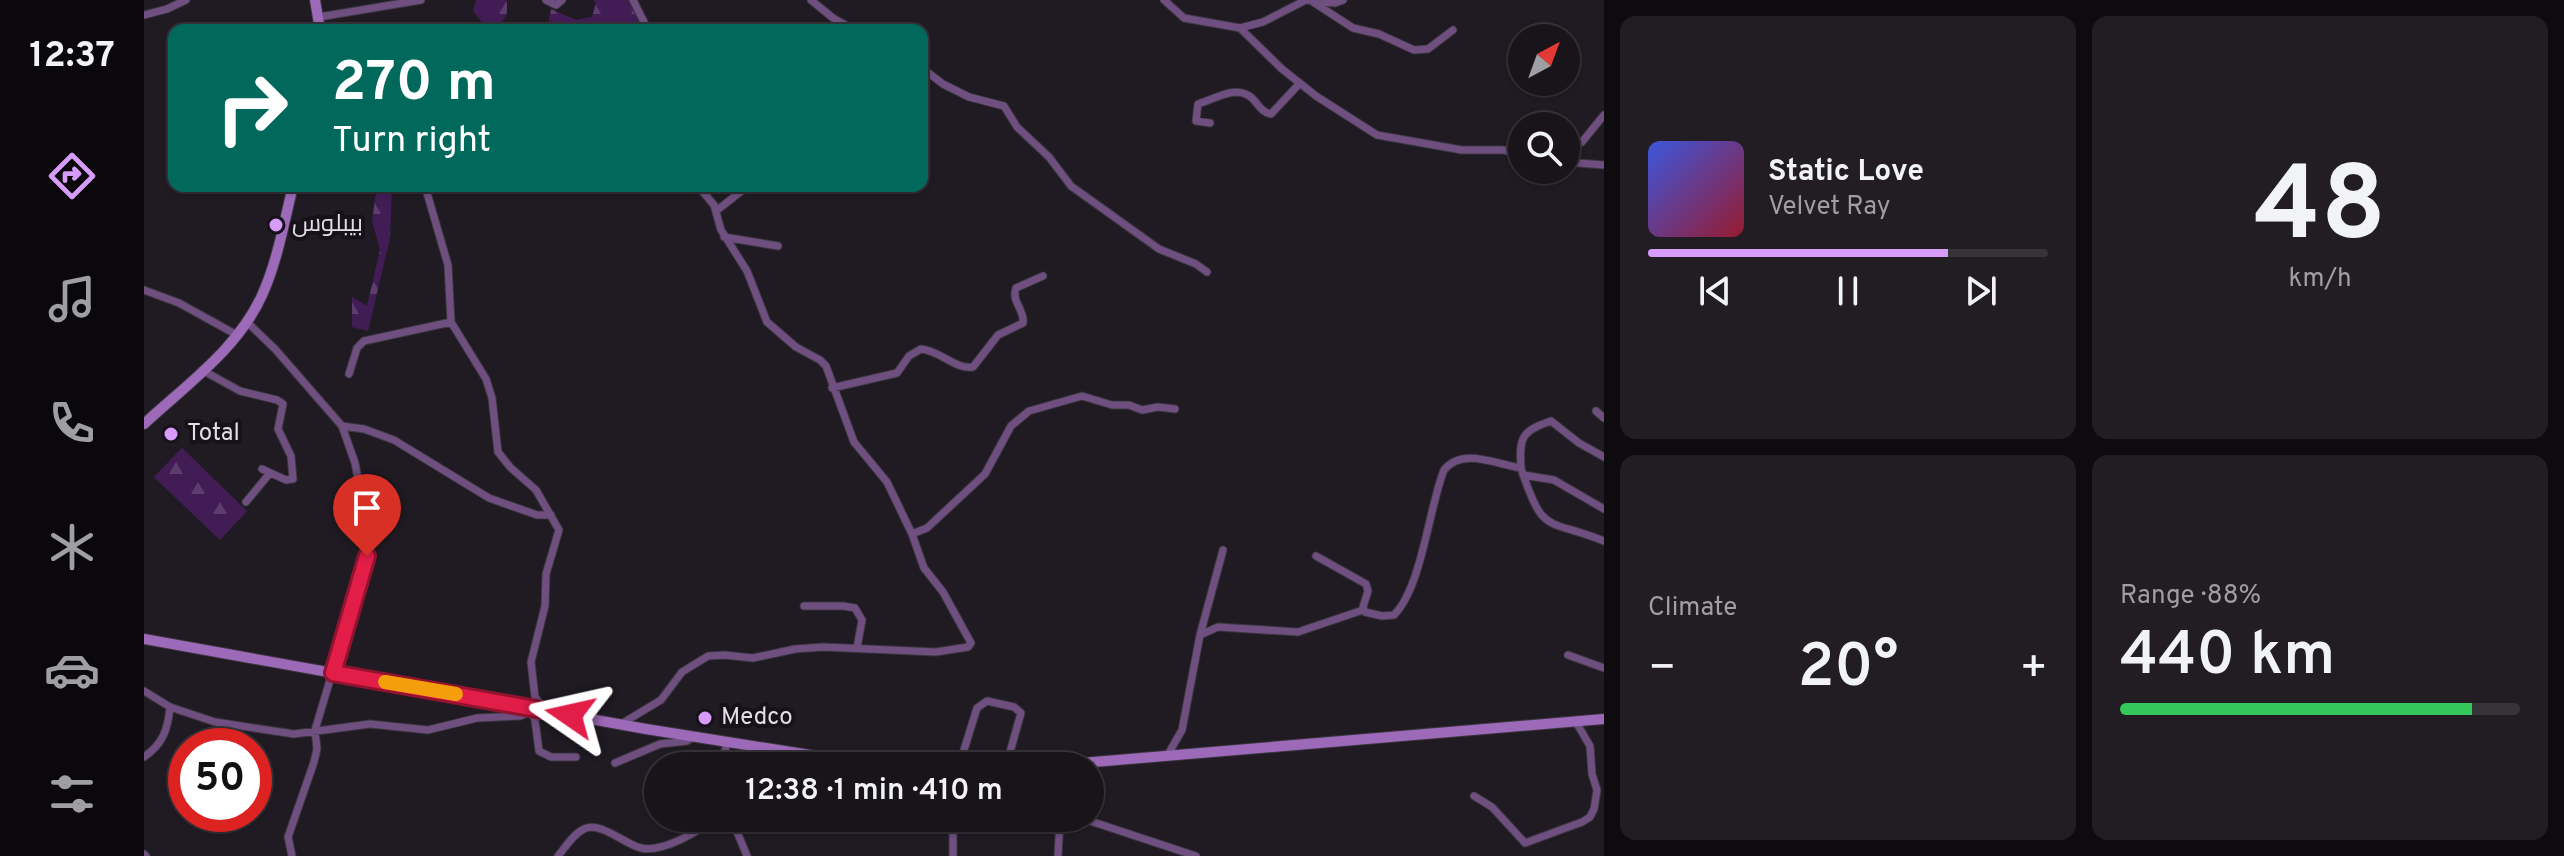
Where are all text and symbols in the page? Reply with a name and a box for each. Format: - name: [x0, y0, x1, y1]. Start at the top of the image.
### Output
- north arrow: [1508, 24, 1580, 96]
- map controls: [1508, 24, 1580, 184]
- text: 12:37: [29, 34, 115, 80]
- text: 270 m: [332, 50, 496, 120]
- icon: right: [200, 56, 304, 160]
- button: search: [1508, 112, 1580, 184]
- text: Turn right: [332, 119, 491, 165]
- text: 48: [2254, 145, 2386, 277]
- icon: directions: [44, 148, 100, 204]
- text: Static Love: [1768, 154, 1924, 191]
- text: Velvet Ray: [1768, 191, 1891, 224]
- place label: بيبلوس: [292, 210, 363, 240]
- marker: بيبلوس: [267, 216, 285, 234]
- text: km/h: [2288, 263, 2352, 296]
- icon: previous: [1693, 269, 1737, 313]
- icon: pause: [1826, 269, 1870, 313]
- icon: next: [1959, 269, 2003, 313]
- icon: music: [44, 271, 100, 327]
- icon: phone: [44, 395, 100, 451]
- place label: Total: [187, 419, 240, 449]
- marker: Total: [162, 425, 180, 443]
- pin: [333, 474, 401, 556]
- icon: arrive: [345, 486, 389, 530]
- icon: climate: [44, 519, 100, 575]
- text: Range · 88%: [2120, 580, 2261, 613]
- text: Climate: [1648, 592, 1737, 625]
- text: 440 km: [2120, 620, 2335, 696]
- text: 20°: [1798, 632, 1898, 708]
- icon: car: [44, 642, 100, 698]
- text: −: [1648, 642, 1676, 698]
- text: +: [2020, 642, 2048, 698]
- position arrow: [528, 673, 612, 757]
- place label: Medco: [721, 703, 793, 733]
- marker: Medco: [696, 709, 714, 727]
- speed limit sign: 50: [168, 728, 272, 832]
- icon: filters: [44, 766, 100, 822]
- text: 12:38 · 1 min · 410 m: [745, 773, 1003, 810]

